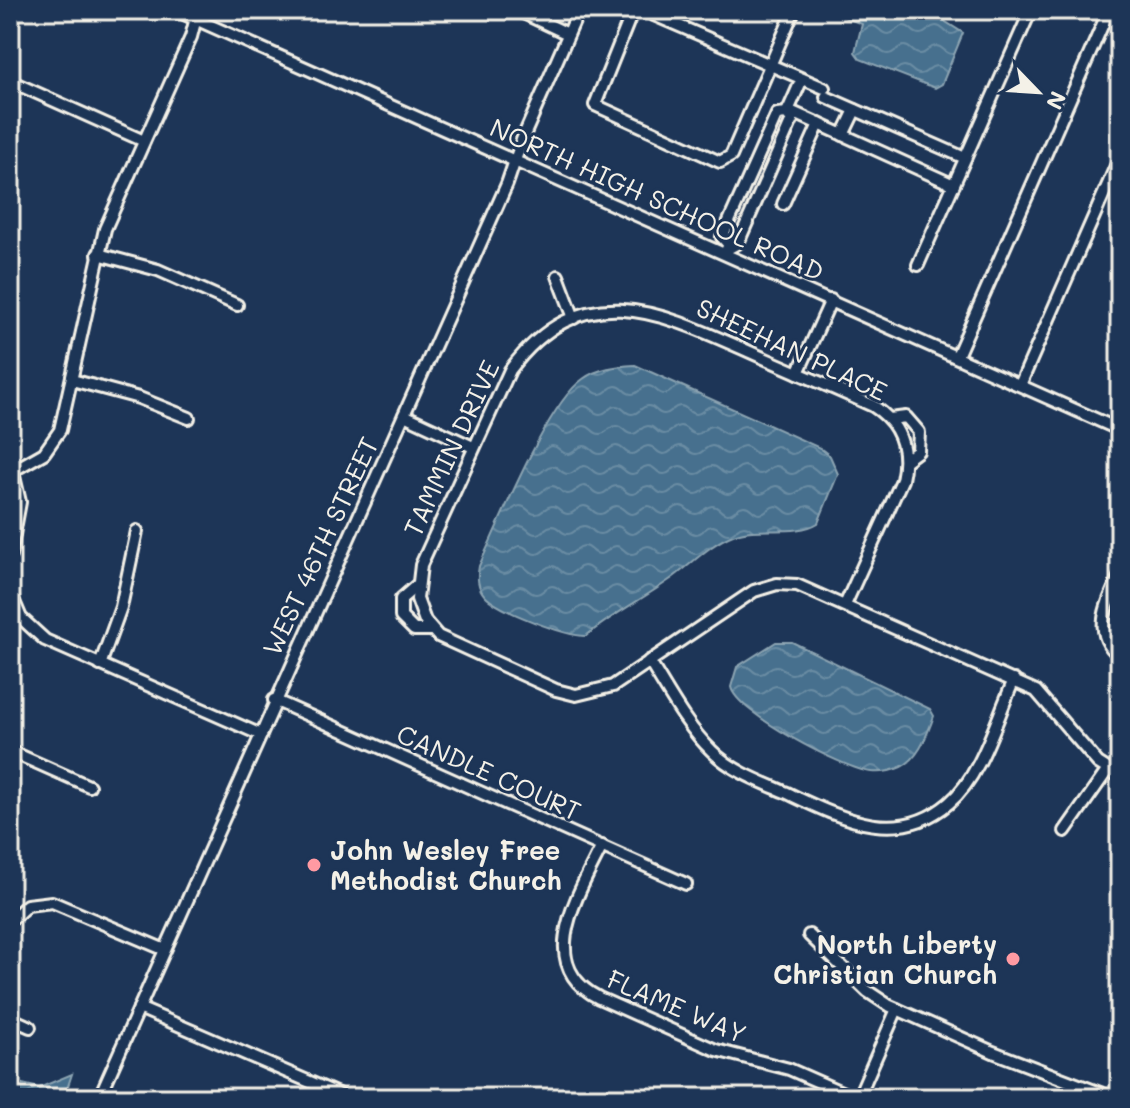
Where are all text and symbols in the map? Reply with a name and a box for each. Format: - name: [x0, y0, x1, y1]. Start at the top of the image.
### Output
- north arrow: [998, 52, 1078, 132]
- text: N: [1040, 87, 1073, 114]
- street label: NORTH HIGH SCHOOL ROAD: [485, 110, 829, 288]
- street label: SHEEHAN PLACE: [691, 290, 893, 408]
- street label: TAMMIN DRIVE: [395, 355, 507, 541]
- street label: WEST 46TH STREET: [254, 431, 386, 661]
- street label: CANDLE COURT: [392, 716, 586, 828]
- place label: John Wesley Free Methodist Church: [330, 833, 562, 897]
- marker: John Wesley Free Methodist Church: [305, 856, 323, 874]
- place label: North Liberty Christian Church: [773, 927, 997, 991]
- marker: North Liberty Christian Church: [1004, 950, 1022, 968]
- street label: FLAME WAY: [602, 961, 752, 1051]

